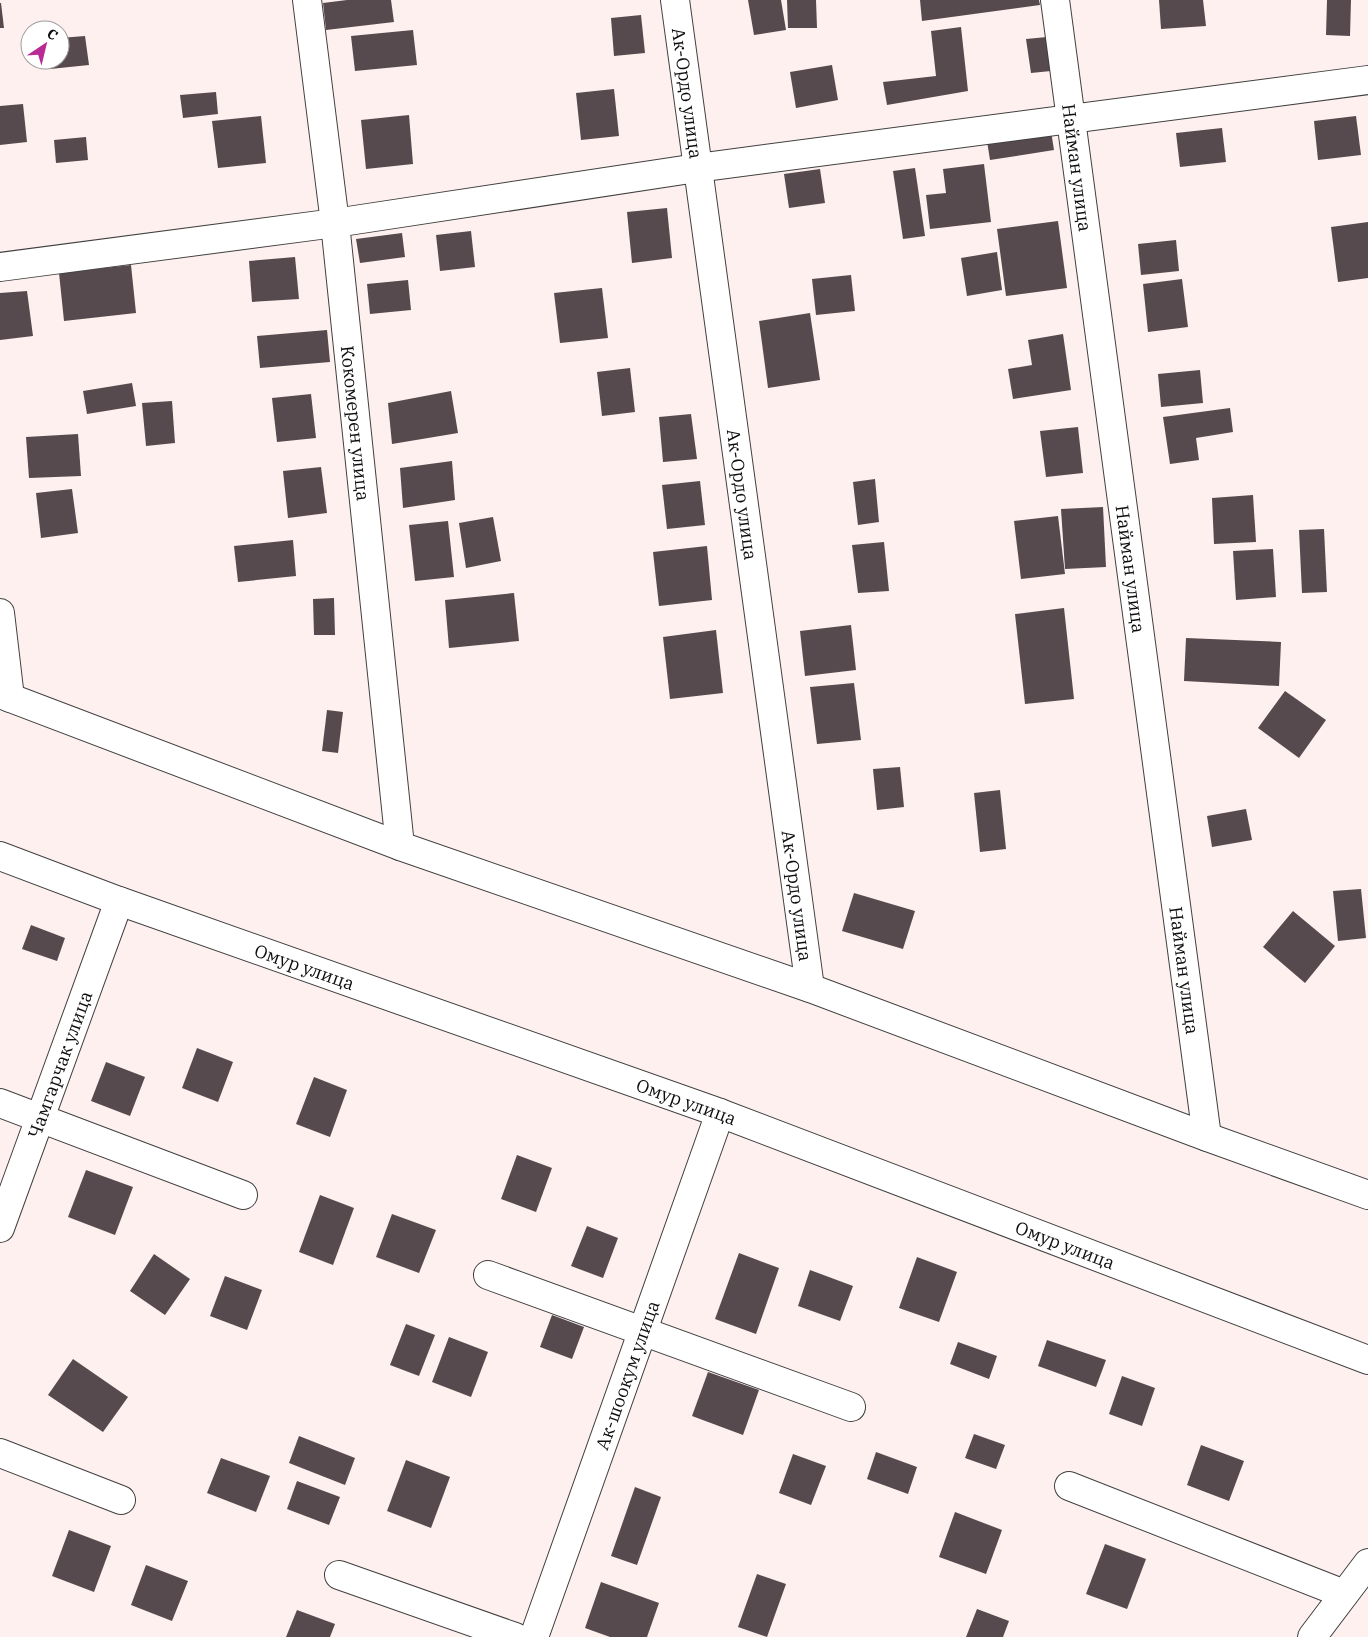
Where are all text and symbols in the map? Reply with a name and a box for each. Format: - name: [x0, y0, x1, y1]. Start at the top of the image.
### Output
- north arrow: [20, 20, 70, 70]
- text: С: [43, 24, 61, 44]
- street label: Ак-Ордо улица: [667, 26, 708, 160]
- street label: Найман улица: [1057, 102, 1097, 233]
- street label: Кокомерен улица: [336, 344, 375, 502]
- street label: Ак-Ордо улица: [722, 427, 763, 562]
- street label: Найман улица: [1111, 504, 1151, 634]
- street label: Ак-Ордо улица: [777, 829, 818, 963]
- street label: Найман улица: [1165, 905, 1205, 1036]
- street label: Омур улица: [251, 938, 358, 995]
- street label: Чамгарчак улица: [22, 988, 97, 1141]
- street label: Омур улица: [633, 1073, 740, 1130]
- street label: Омур улица: [1012, 1215, 1118, 1274]
- street label: Ак-шоокум улица: [590, 1297, 664, 1453]

